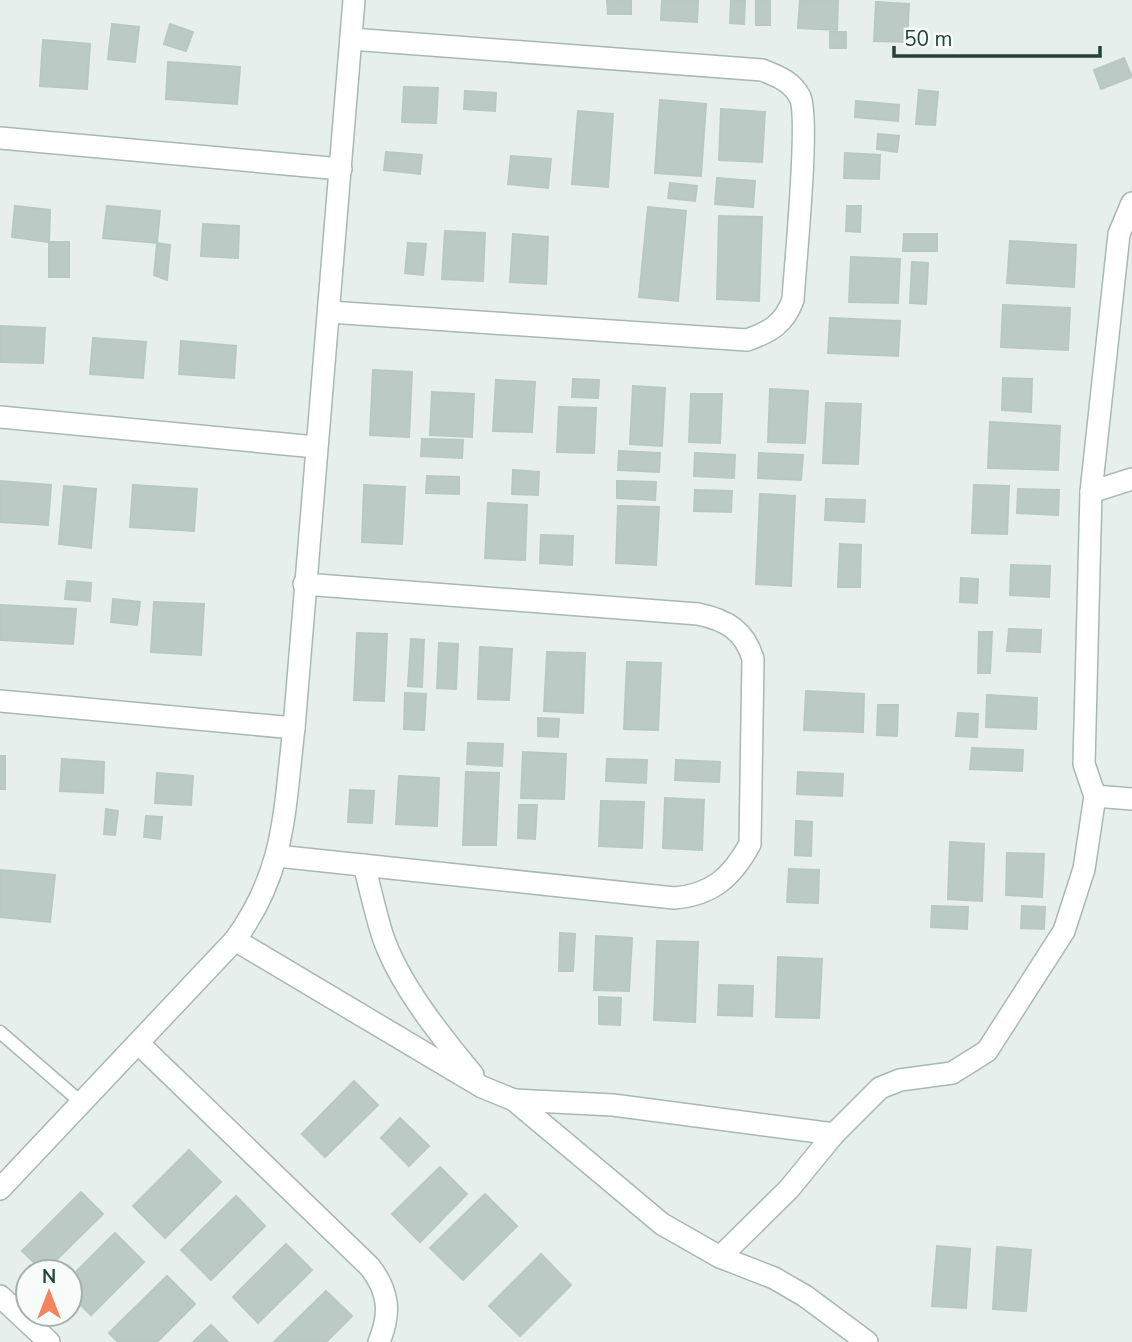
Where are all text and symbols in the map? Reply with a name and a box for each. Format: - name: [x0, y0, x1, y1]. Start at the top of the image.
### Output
- scale bar: [894, 14, 1100, 58]
- text: 50 m: [904, 25, 953, 53]
- north arrow: [14, 1258, 84, 1328]
- text: N: [42, 1264, 56, 1290]

